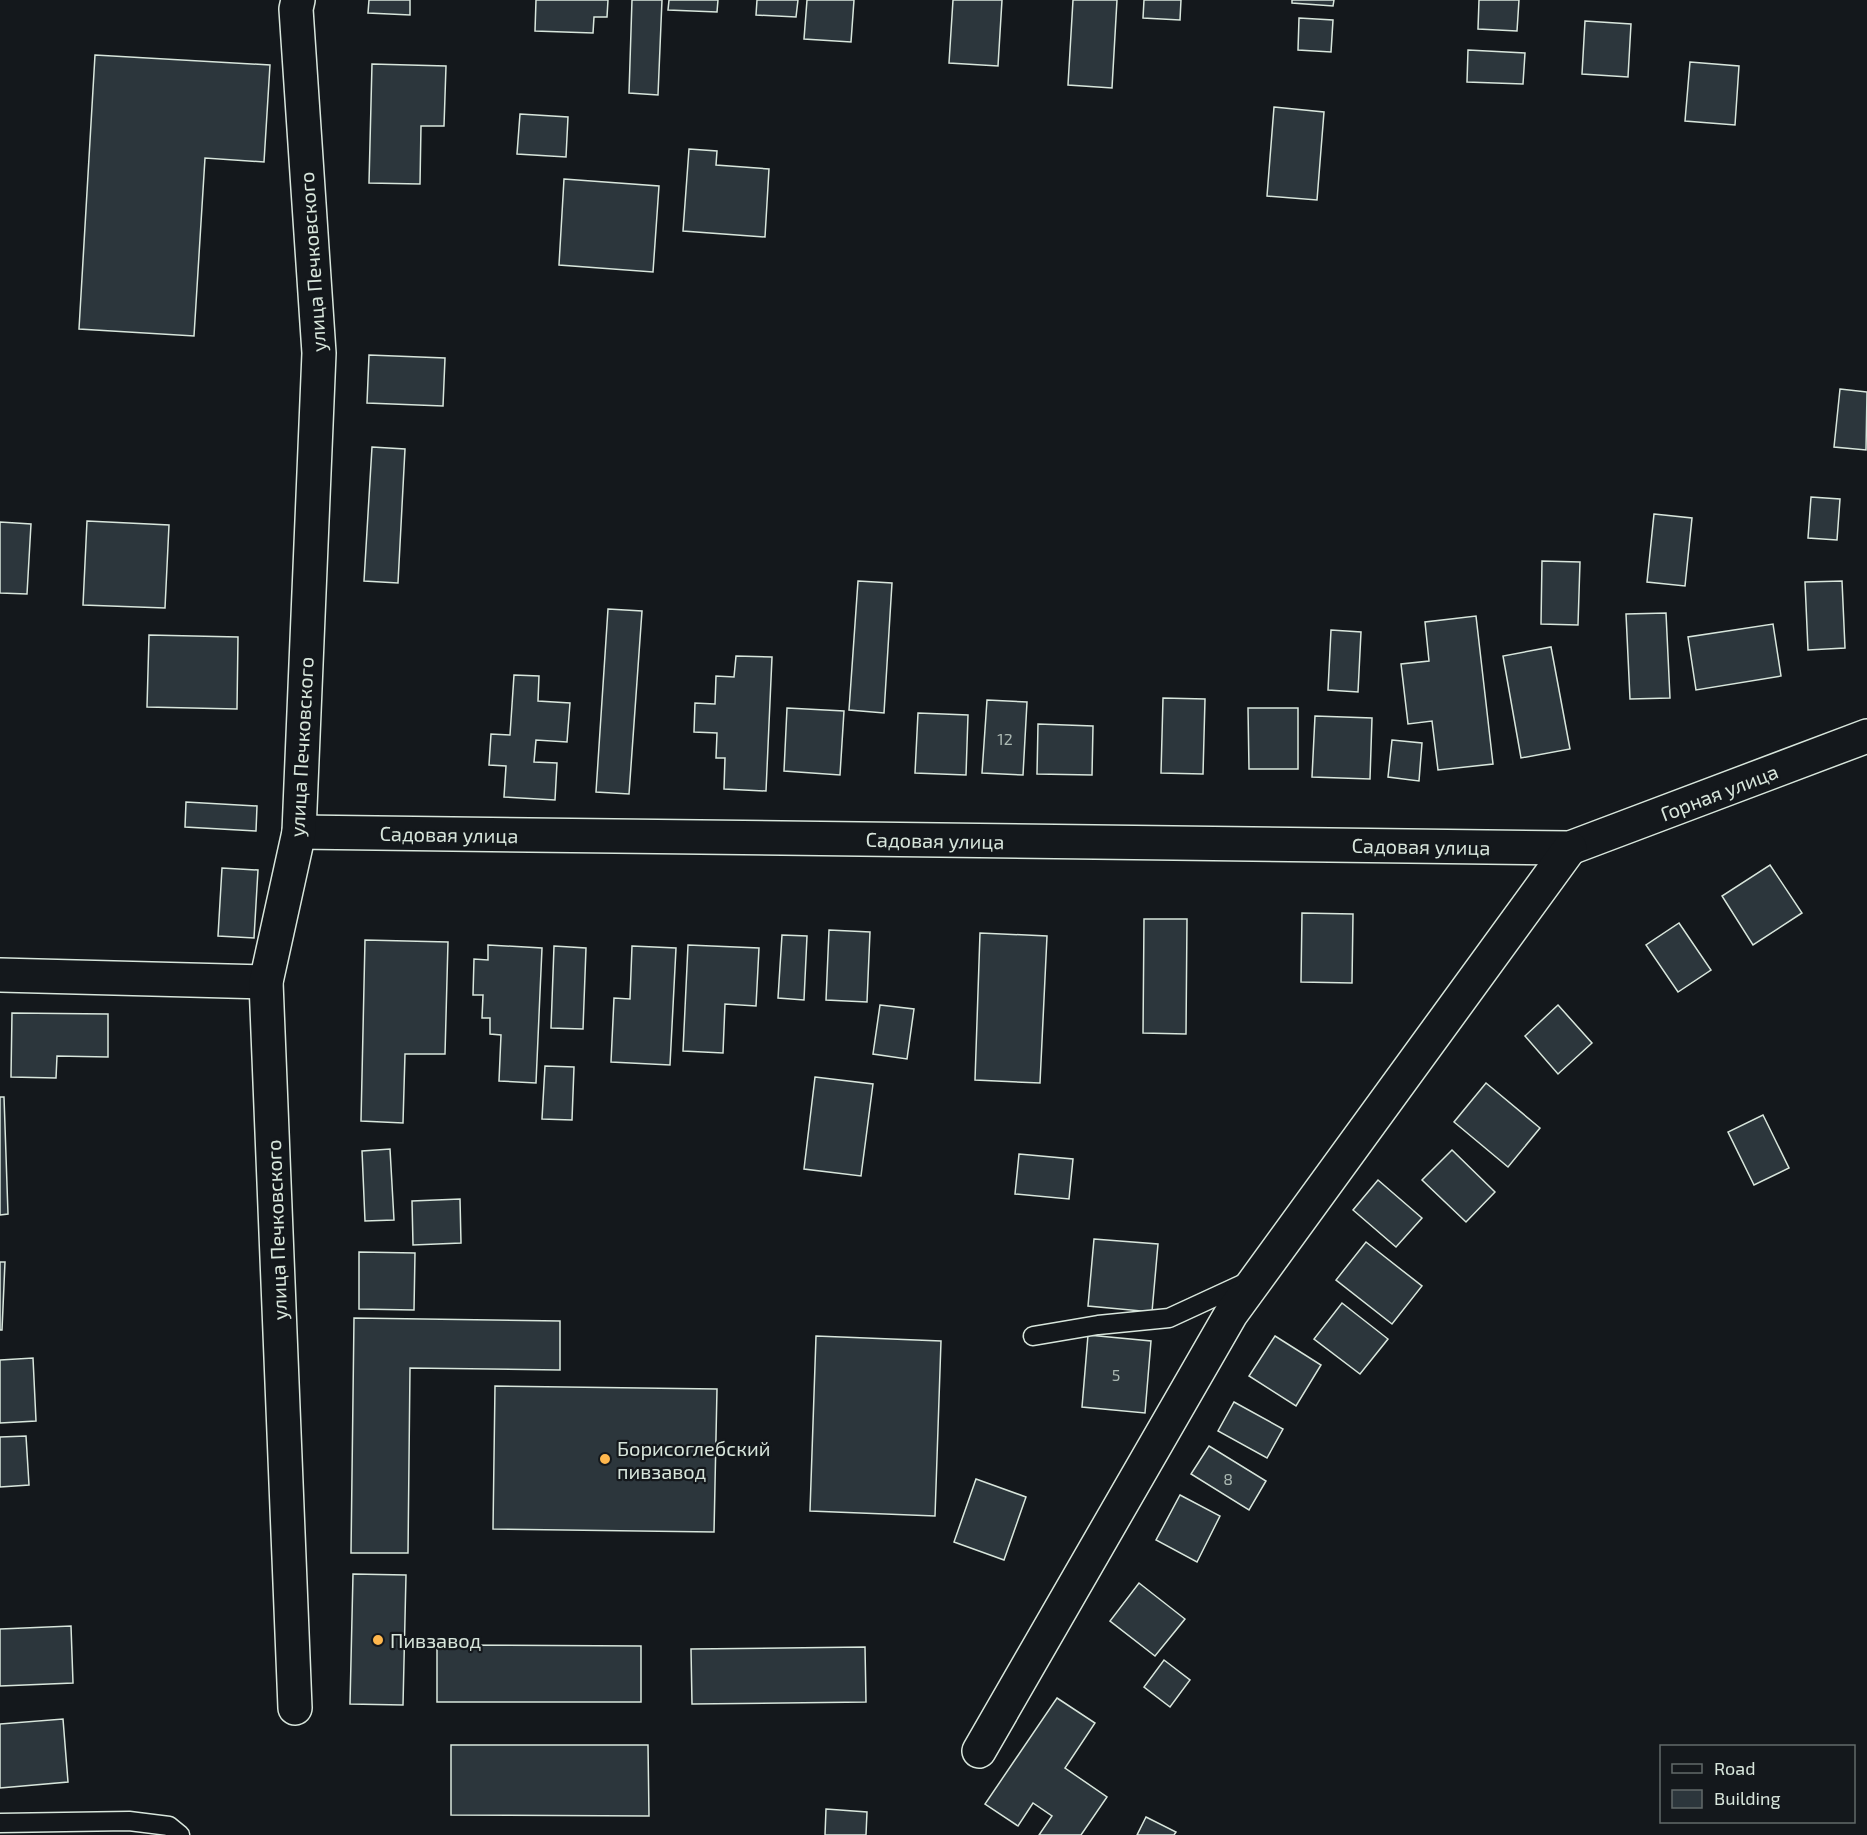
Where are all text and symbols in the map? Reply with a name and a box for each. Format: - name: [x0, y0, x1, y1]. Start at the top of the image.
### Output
- street label: улица Печковского: [294, 171, 331, 353]
- street label: улица Печковского: [284, 656, 319, 838]
- house number: 12: [997, 729, 1013, 748]
- street label: Горная улица: [1657, 759, 1782, 826]
- street label: Садовая улица: [379, 821, 519, 848]
- street label: Садовая улица: [865, 827, 1005, 854]
- street label: Садовая улица: [1351, 833, 1491, 860]
- street label: улица Печковского: [261, 1139, 292, 1321]
- house number: 5: [1112, 1365, 1120, 1384]
- place label: Борисоглебский пивзавод: [617, 1436, 770, 1483]
- marker: Борисоглебский пивзавод: [598, 1452, 612, 1466]
- house number: 8: [1223, 1469, 1233, 1488]
- place label: Пивзавод: [390, 1628, 481, 1652]
- marker: Пивзавод: [371, 1633, 385, 1647]
- legend: [1660, 1745, 1855, 1823]
- text: Road: [1714, 1757, 1755, 1779]
- text: Building: [1714, 1787, 1781, 1809]

